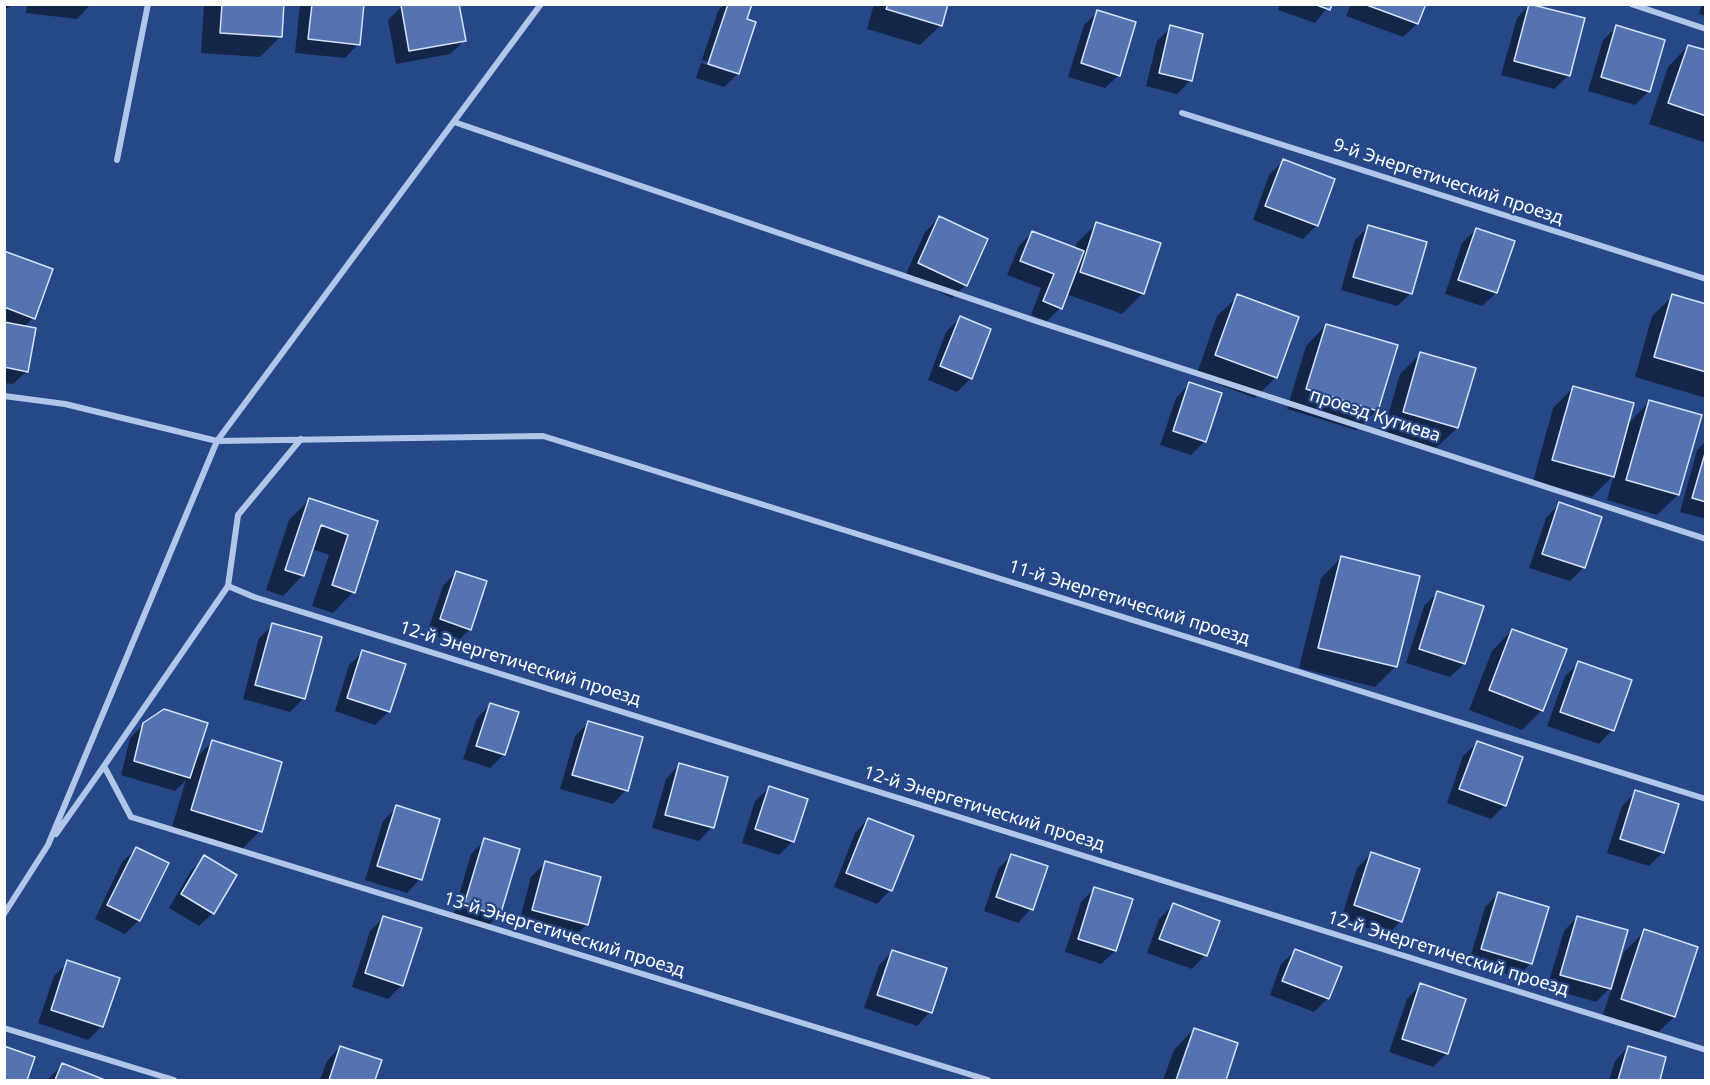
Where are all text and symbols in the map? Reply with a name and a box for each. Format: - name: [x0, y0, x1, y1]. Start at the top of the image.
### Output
- street label: 9-й Энергетический проезд: [1330, 135, 1566, 229]
- street label: проезд Кугиева: [1307, 385, 1443, 447]
- street label: 11-й Энергетический проезд: [1006, 556, 1252, 650]
- street label: 12-й Энергетический проезд: [397, 617, 643, 711]
- street label: 12-й Энергетический проезд: [861, 762, 1107, 856]
- street label: 13-й Энергетический проезд: [441, 888, 687, 982]
- street label: 12-й Энергетический проезд: [1325, 907, 1571, 1001]

